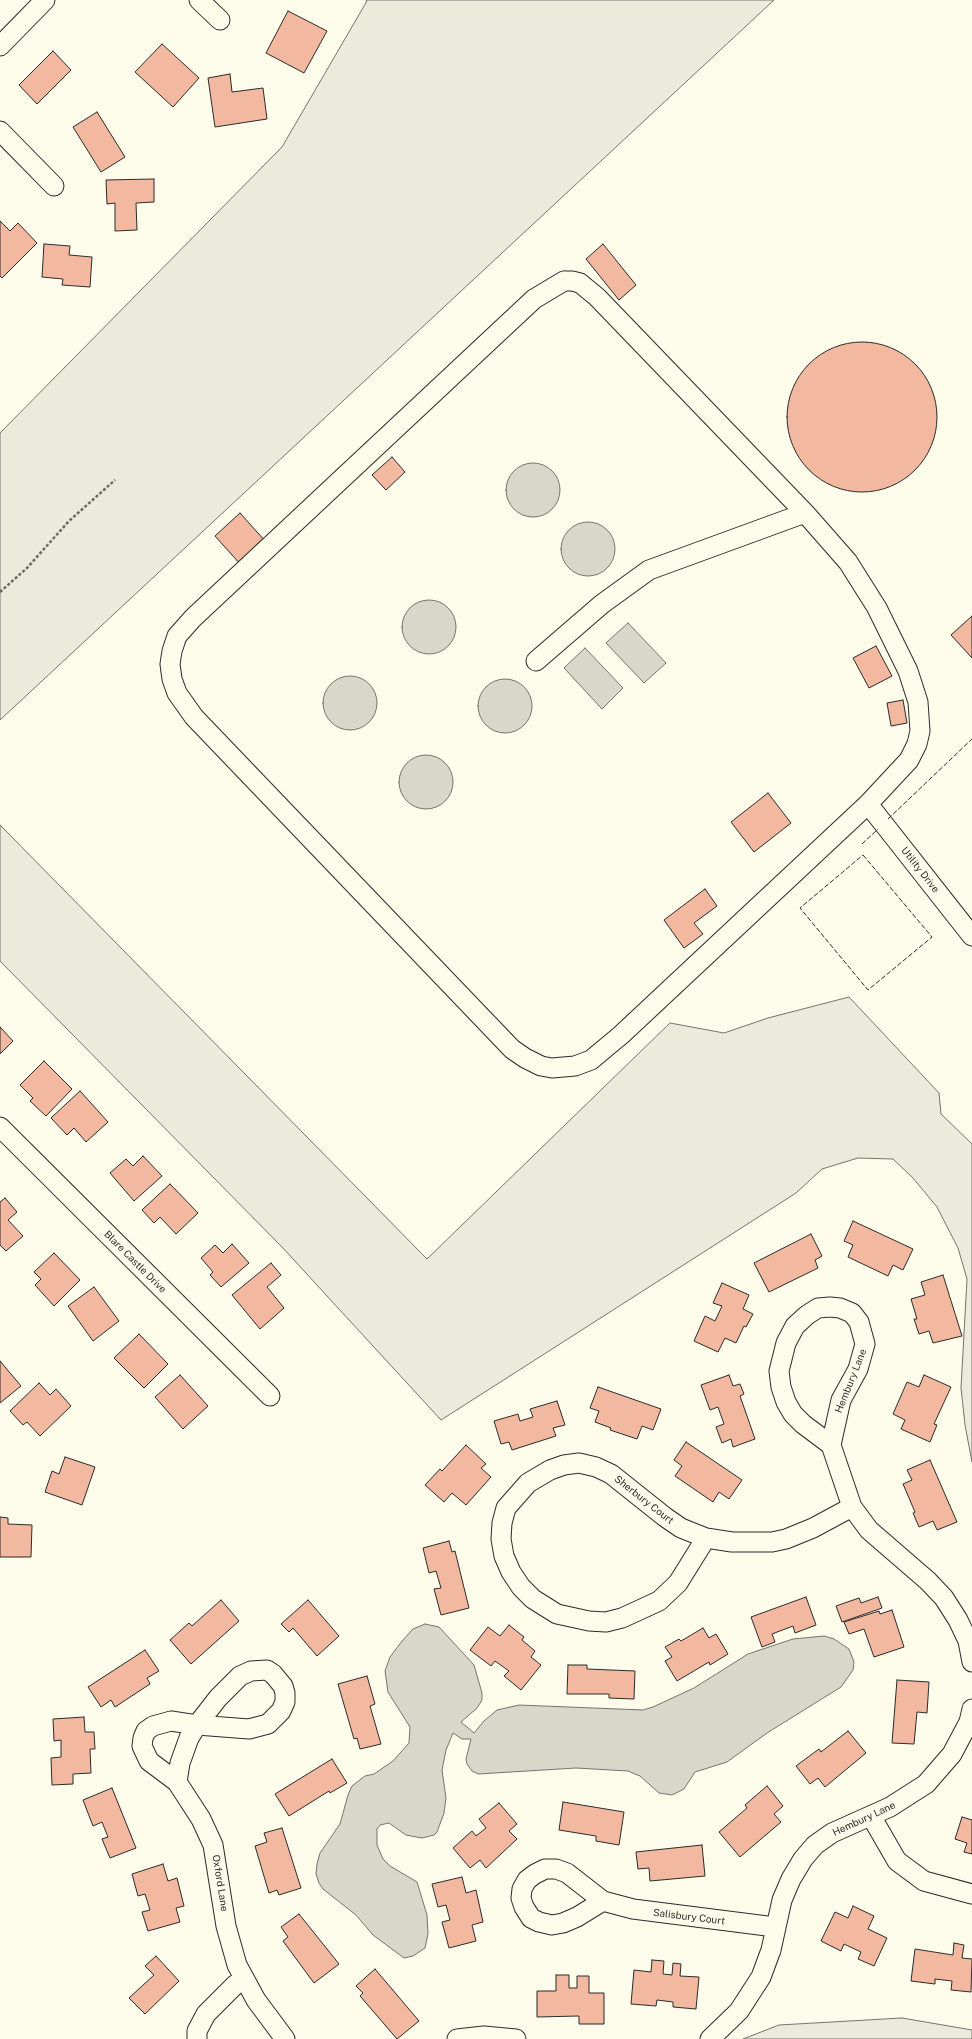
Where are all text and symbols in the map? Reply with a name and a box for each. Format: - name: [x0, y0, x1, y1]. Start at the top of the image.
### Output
- street label: Utility Drive: [898, 845, 942, 895]
- street label: Blare Castle Drive: [101, 1228, 169, 1296]
- street label: Hembury Lane: [833, 1347, 869, 1415]
- street label: Sherbury Court: [612, 1473, 676, 1527]
- street label: Hembury Lane: [831, 1799, 897, 1839]
- street label: Oxford Lane: [210, 1854, 230, 1912]
- street label: Salisbury Court: [652, 1907, 726, 1927]

